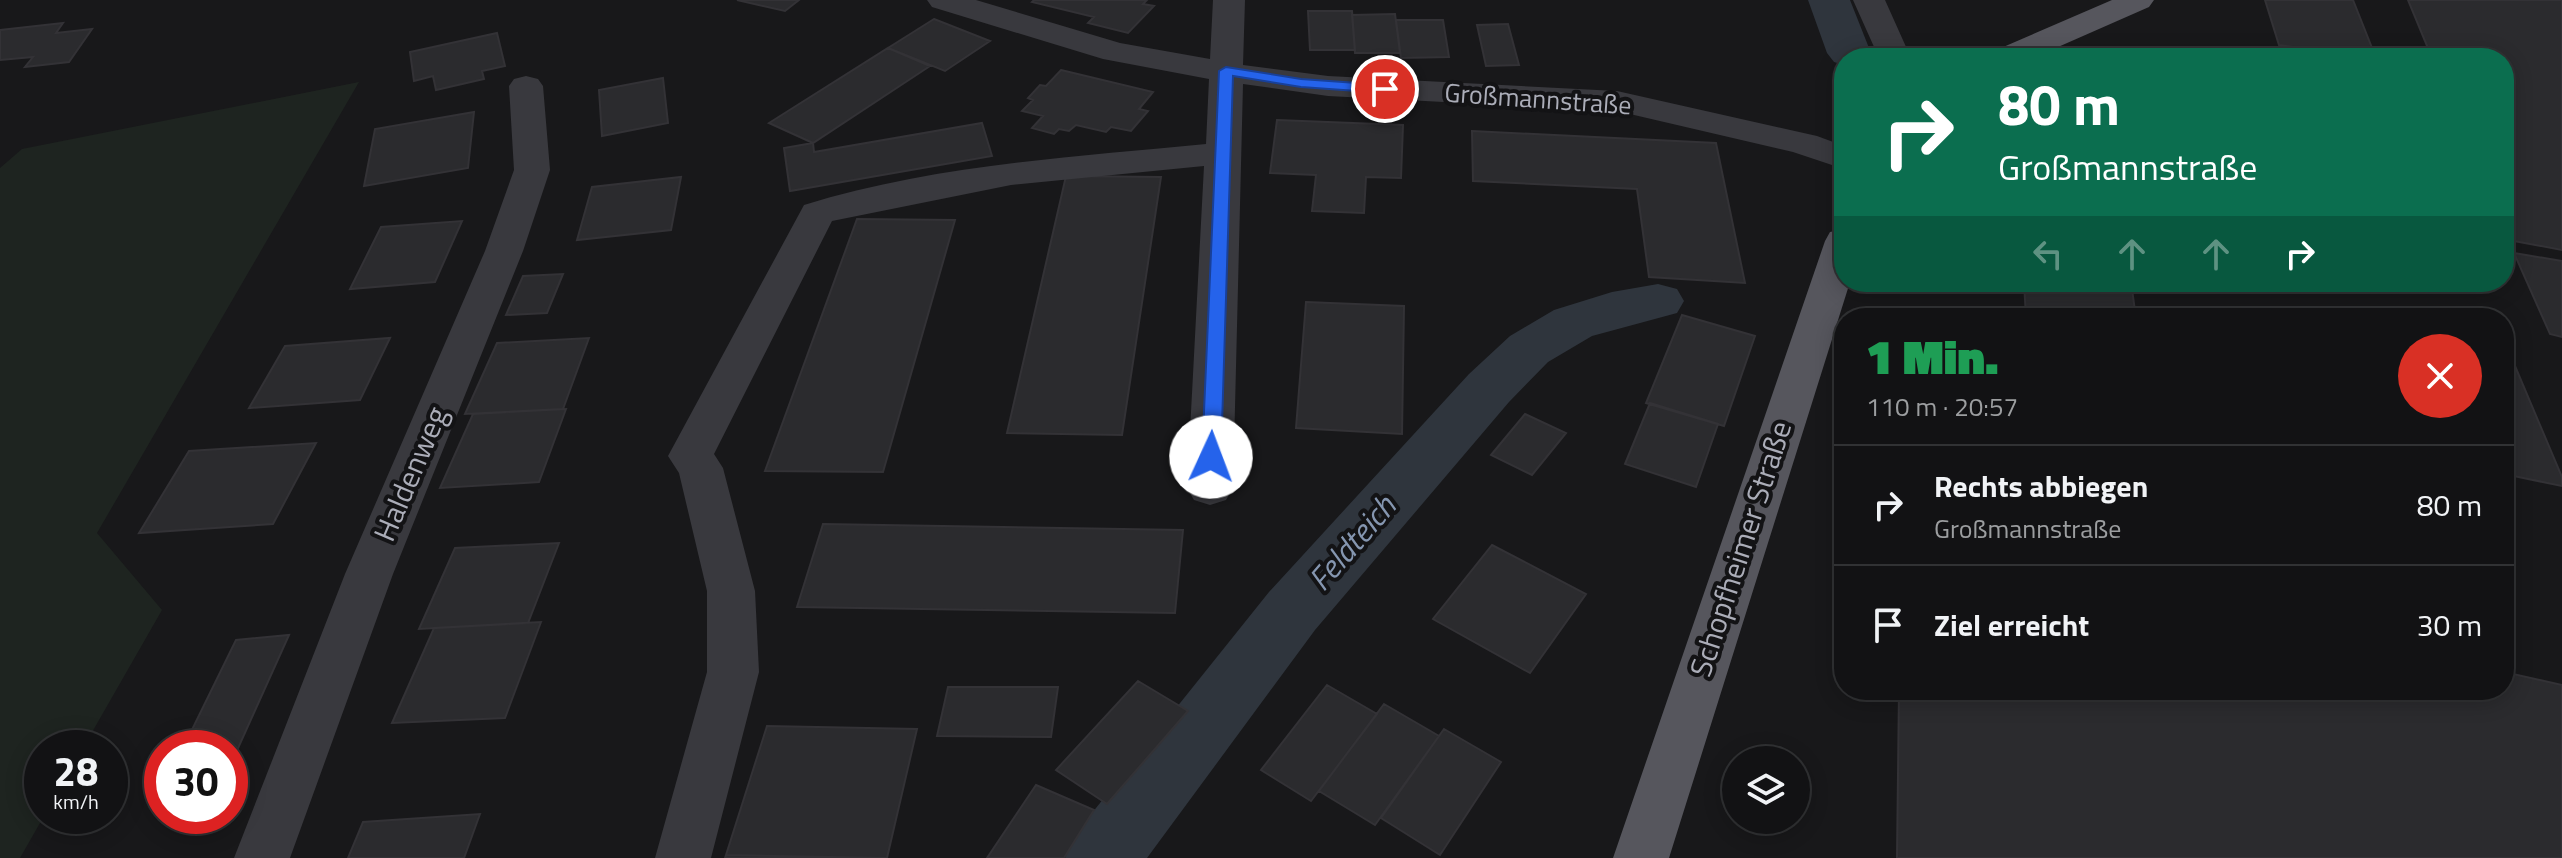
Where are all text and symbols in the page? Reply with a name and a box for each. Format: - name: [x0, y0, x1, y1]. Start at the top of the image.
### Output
- pin: [1351, 55, 1419, 123]
- text: 80 m: [1998, 62, 2120, 147]
- icon: arrive: [1363, 67, 1407, 111]
- street label: Großmannstraße: [1443, 73, 1633, 124]
- icon: right: [1866, 80, 1970, 184]
- text: Großmannstraße: [1998, 139, 2257, 194]
- icon: left: [2026, 232, 2070, 276]
- icon: ahead: [2110, 232, 2154, 276]
- icon: ahead: [2194, 232, 2238, 276]
- icon: right: [2278, 232, 2322, 276]
- text: 1 Min.: [1866, 320, 1998, 393]
- button: close: [2398, 334, 2482, 418]
- text: 110 m · 20:57: [1866, 387, 2018, 426]
- street label: Haldenweg: [361, 399, 459, 548]
- position arrow: [1169, 415, 1253, 499]
- street label: Schopfheimer Straße: [1677, 415, 1803, 682]
- text: Rechts abbiegen: [1934, 463, 2148, 509]
- text: 80 m: [2417, 482, 2482, 528]
- water label: Feldteich: [1296, 483, 1407, 601]
- icon: right: [1866, 483, 1910, 527]
- text: Großmannstraße: [1934, 509, 2121, 548]
- text: Ziel erreicht: [1934, 602, 2089, 648]
- text: 30 m: [2417, 602, 2482, 648]
- icon: arrive: [1866, 603, 1910, 647]
- speed limit sign: 30: [144, 730, 248, 834]
- text: 28: [54, 741, 98, 802]
- map controls: [1722, 746, 1810, 834]
- button: layers: [1722, 746, 1810, 834]
- text: km/h: [53, 786, 99, 817]

